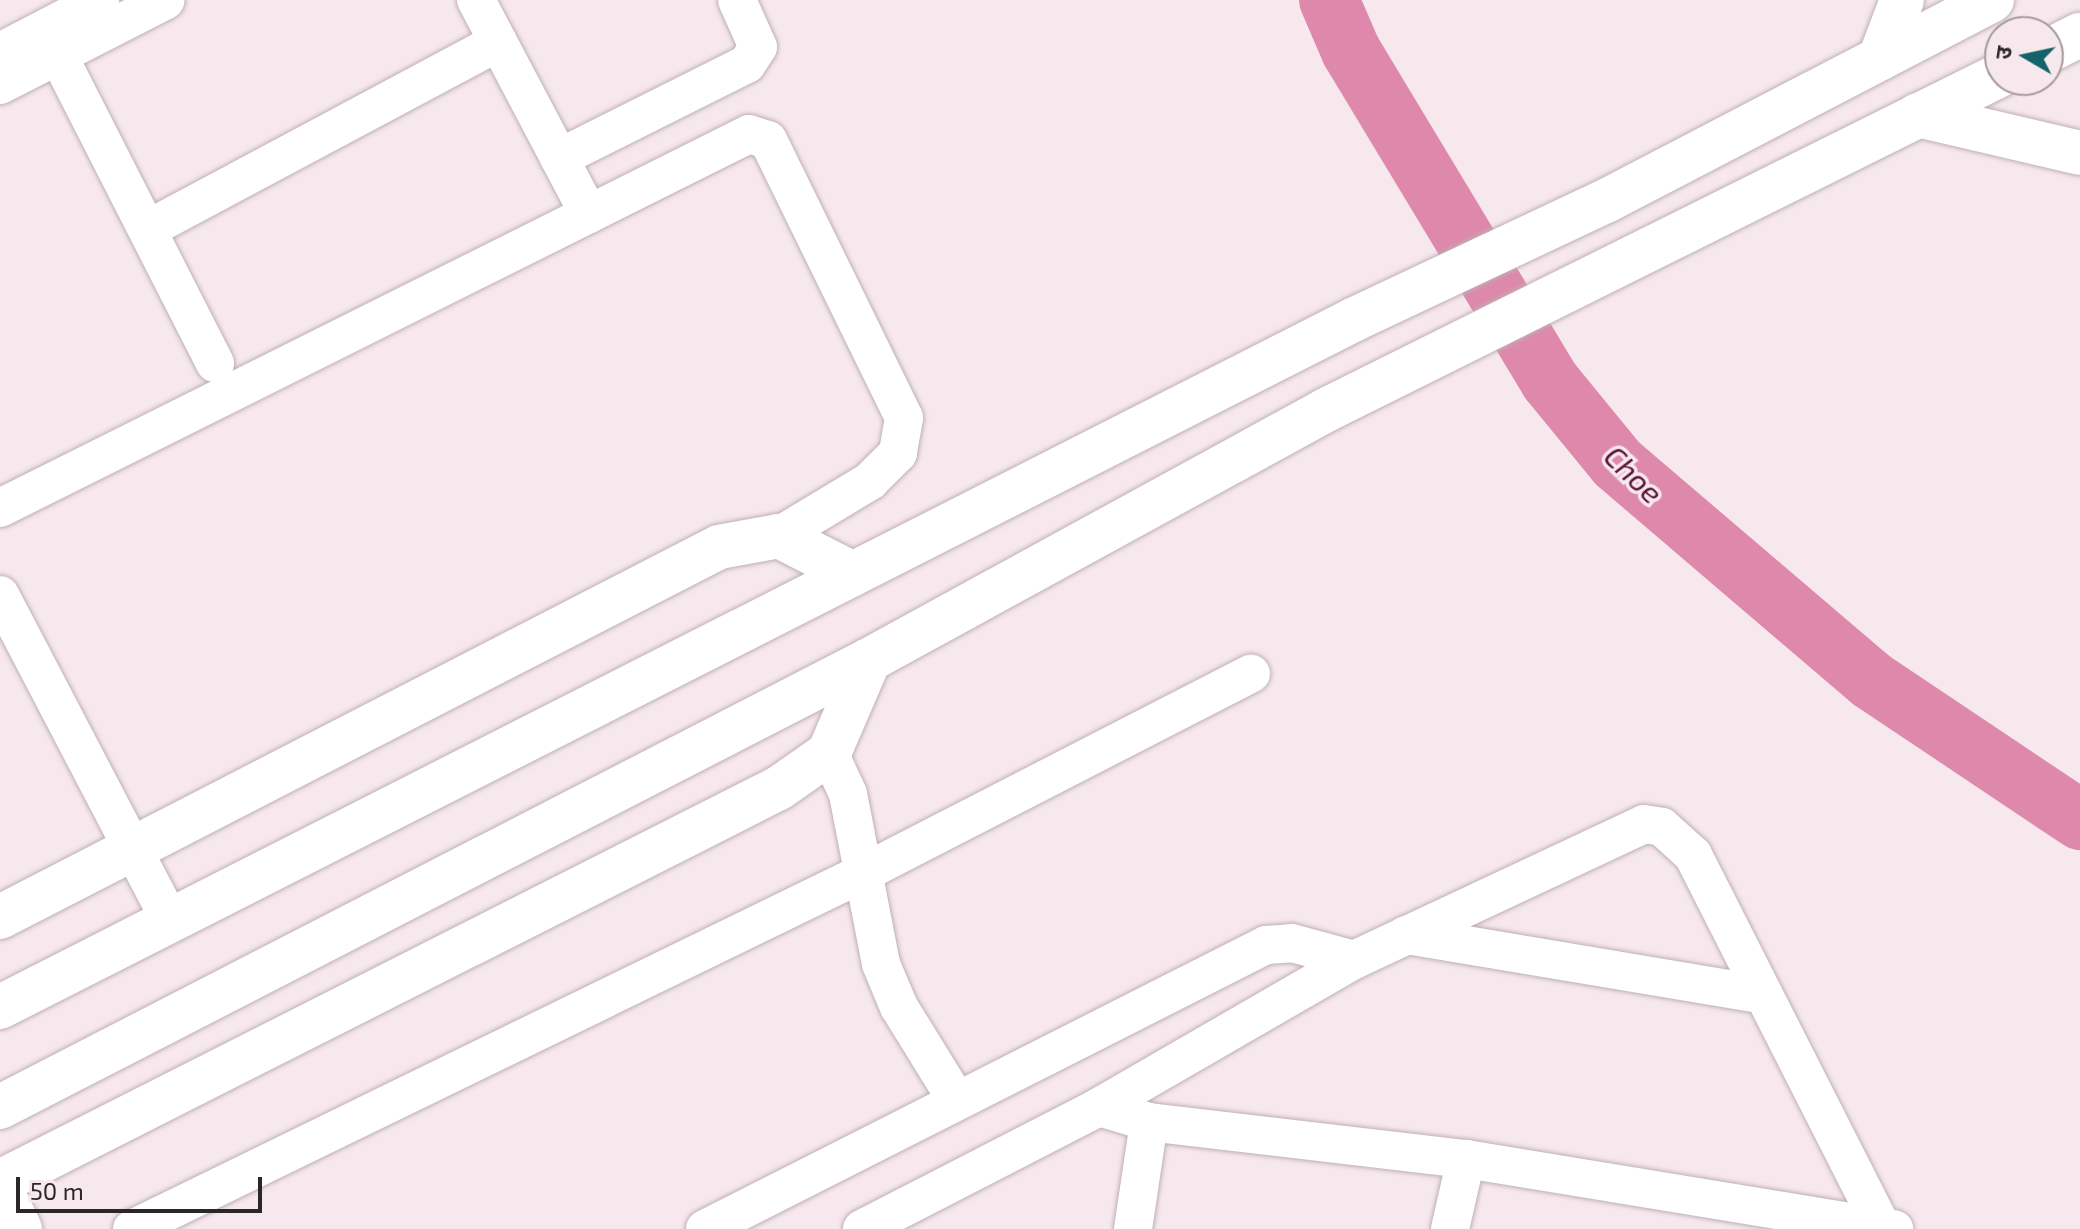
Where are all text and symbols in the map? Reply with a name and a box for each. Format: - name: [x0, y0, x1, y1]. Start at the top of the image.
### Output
- north arrow: [1984, 16, 2064, 96]
- text: उ: [1988, 44, 2016, 61]
- water label: Choe: [1597, 438, 1671, 510]
- scale bar: [20, 1161, 266, 1211]
- text: 50 m: [30, 1176, 84, 1205]

